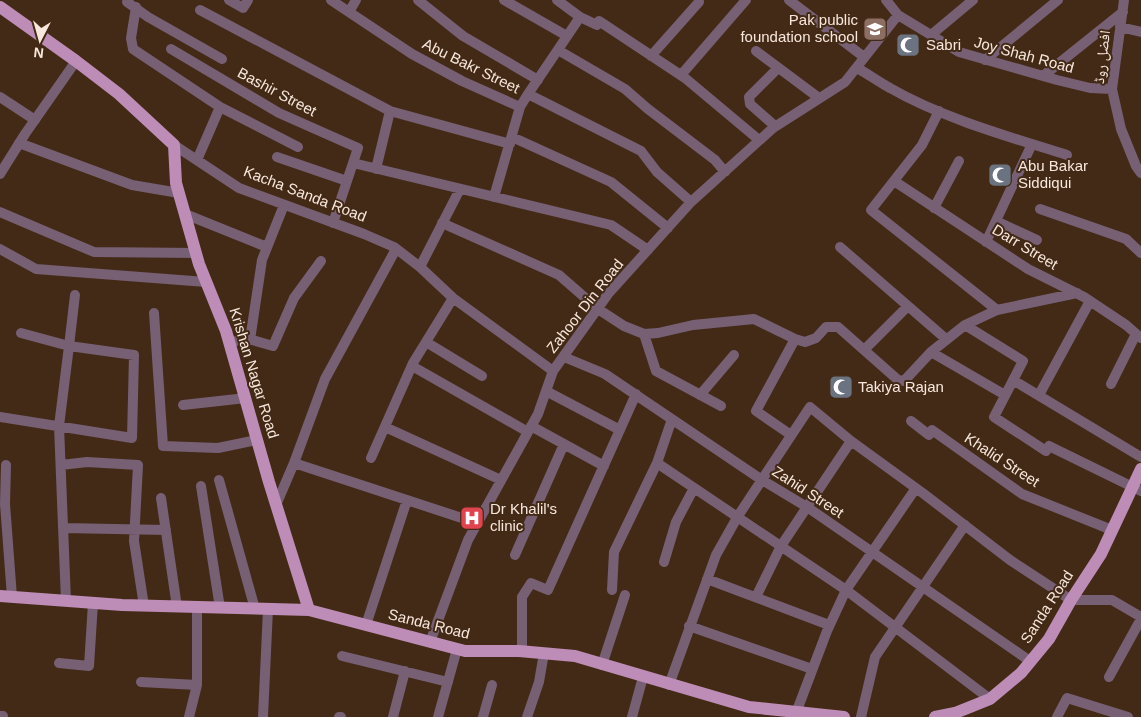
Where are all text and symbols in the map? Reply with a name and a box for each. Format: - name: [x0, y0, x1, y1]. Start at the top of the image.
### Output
- place label: Pak public foundation school: [740, 11, 858, 45]
- north arrow: [15, 15, 65, 65]
- school or university icon: Pak public foundation school: [862, 16, 888, 42]
- street label: افضل روڈ: [1090, 29, 1115, 85]
- mosque icon: Sabri: [895, 32, 921, 58]
- street label: Joy Shah Road: [972, 33, 1076, 76]
- street label: Abu Bakr Street: [420, 35, 523, 97]
- place label: Sabri: [926, 36, 961, 53]
- text: N: [33, 44, 45, 61]
- street label: Bashir Street: [235, 64, 320, 120]
- place label: Abu Bakar Siddiqui: [1018, 157, 1088, 191]
- street label: Kacha Sanda Road: [241, 162, 369, 225]
- mosque icon: Abu Bakar Siddiqui: [987, 162, 1013, 188]
- street label: Darr Street: [989, 220, 1062, 273]
- street label: Zahoor Din Road: [543, 255, 626, 356]
- street label: Krishan Nagar Road: [226, 305, 282, 440]
- mosque icon: Takiya Rajan: [828, 374, 854, 400]
- place label: Takiya Rajan: [858, 378, 944, 395]
- street label: Khalid Street: [962, 429, 1044, 491]
- street label: Zahid Street: [769, 462, 848, 521]
- place label: Dr Khalil's clinic: [490, 500, 557, 534]
- hospital icon: Dr Khalil's clinic: [459, 505, 485, 531]
- street label: Sanda Road: [1017, 567, 1076, 646]
- street label: Sanda Road: [387, 605, 472, 642]

